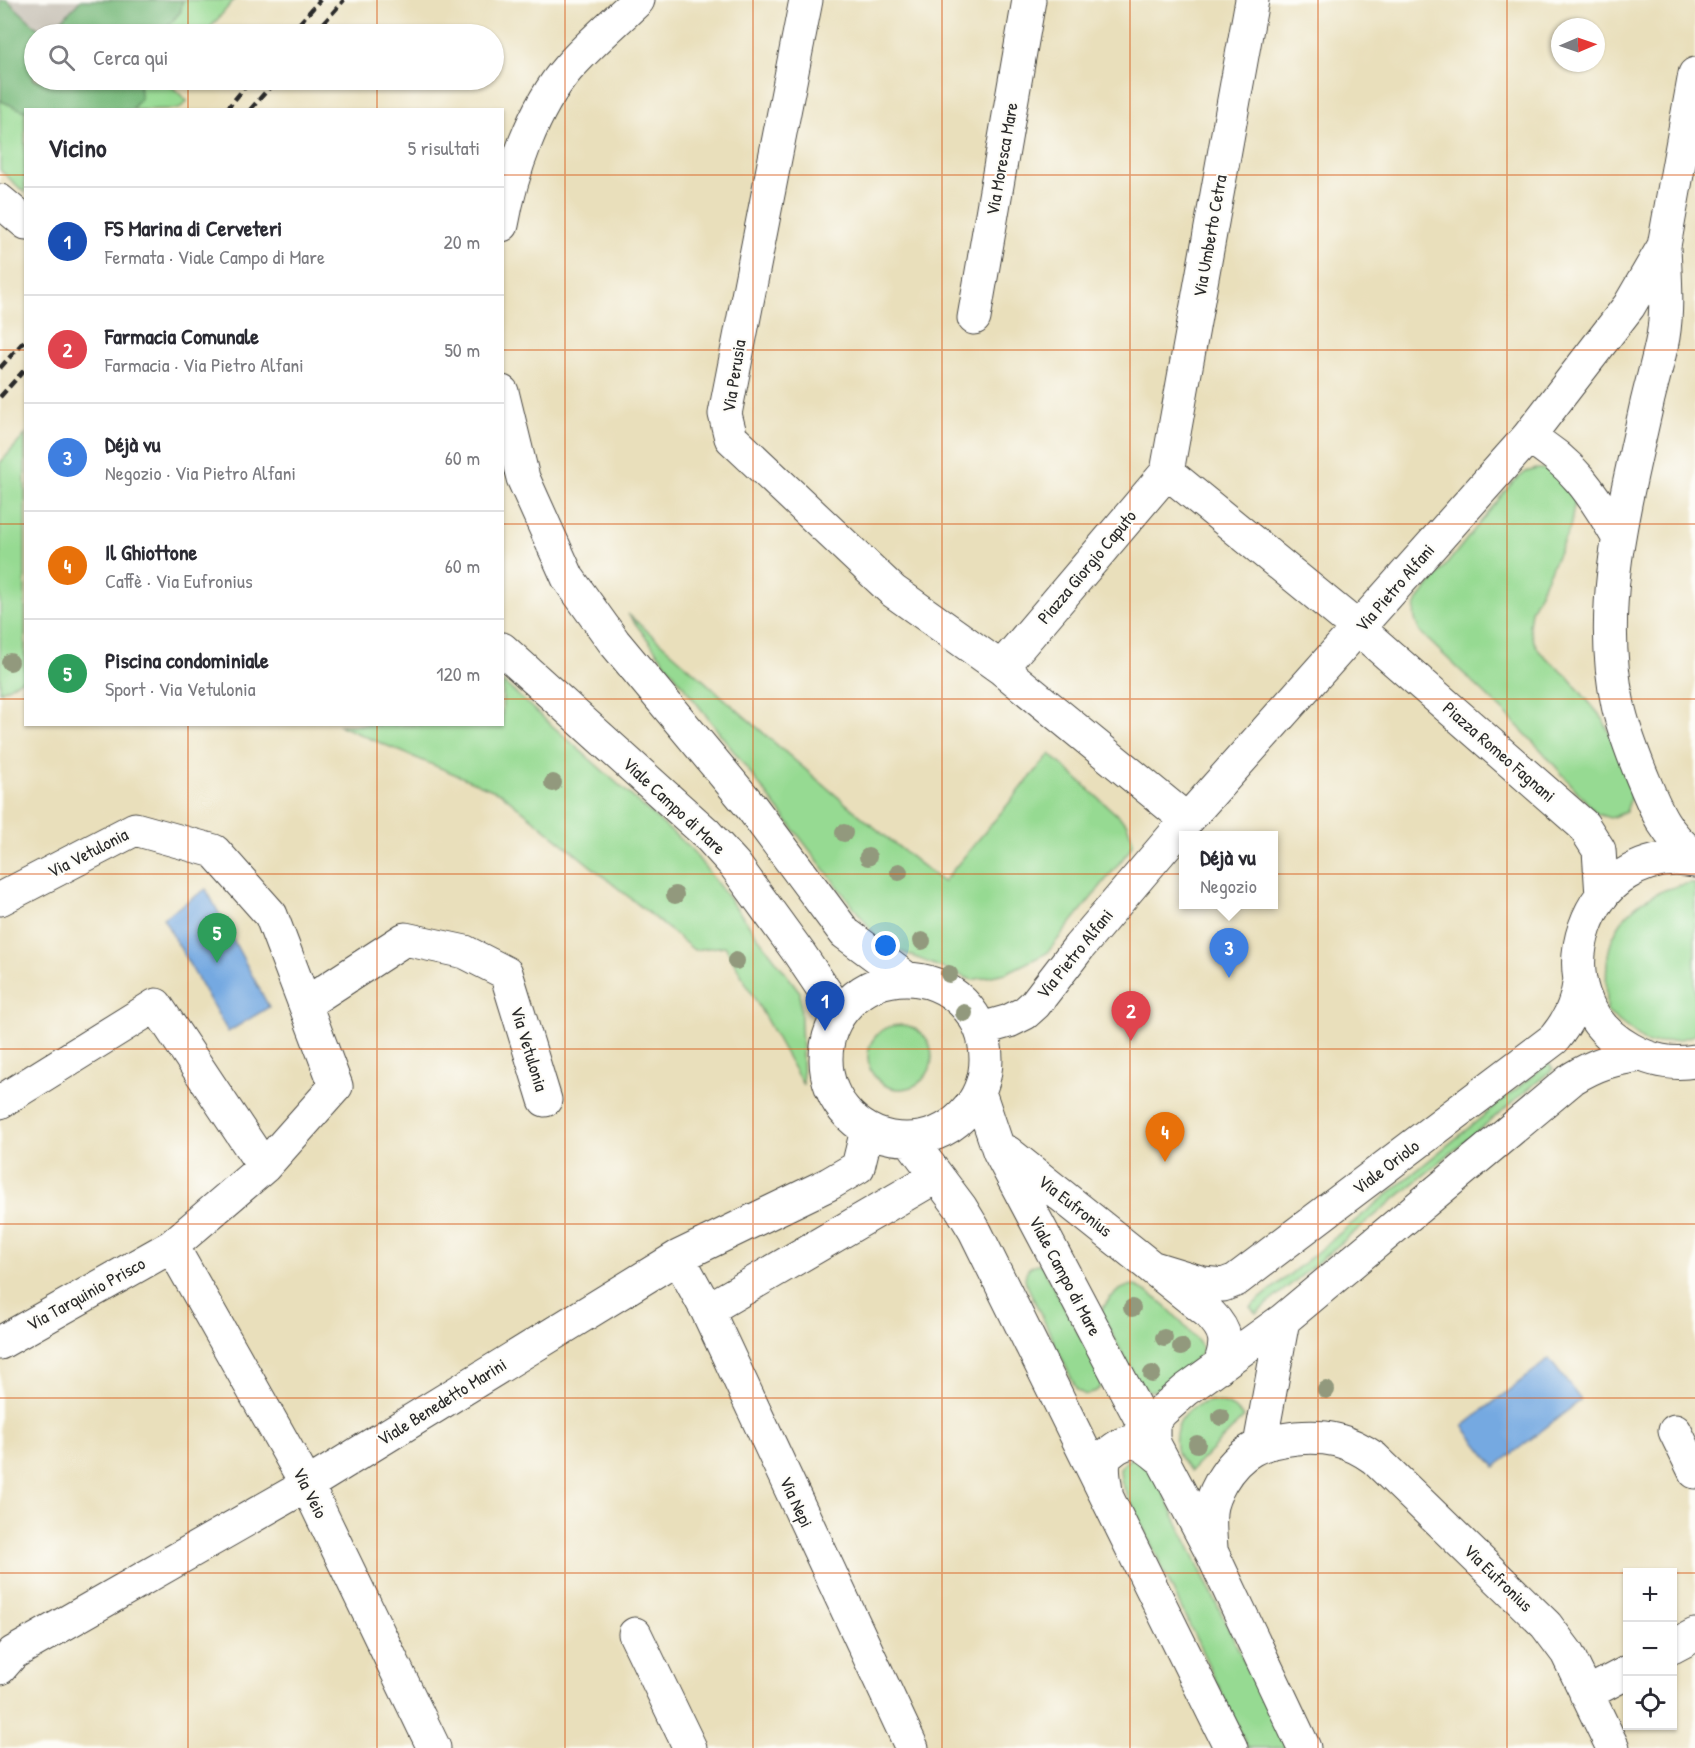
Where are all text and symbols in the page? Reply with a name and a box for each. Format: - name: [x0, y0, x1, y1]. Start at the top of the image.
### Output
- north arrow: [1551, 18, 1605, 72]
- search box: [24, 24, 504, 90]
- icon: search: [45, 41, 78, 74]
- text: Cerca qui: [93, 42, 168, 72]
- street label: Via Moresca Mare: [979, 100, 1024, 217]
- text: Vicino: [48, 130, 107, 165]
- text: 5 risultati: [408, 134, 480, 161]
- street label: Via Umberto Cetra: [1186, 173, 1233, 299]
- text: FS Marina di Cerveteri: [105, 213, 282, 243]
- text: 1: [64, 228, 71, 255]
- text: 20 m: [443, 228, 480, 255]
- text: Fermata · Viale Campo di Mare: [105, 243, 325, 270]
- text: Farmacia Comunale: [105, 321, 259, 351]
- text: 2: [63, 336, 72, 363]
- text: 50 m: [444, 336, 480, 363]
- street label: Via Perusia: [715, 338, 752, 414]
- text: Farmacia · Via Pietro Alfani: [105, 351, 304, 378]
- text: Déjà vu: [105, 429, 161, 459]
- text: 3: [63, 444, 72, 471]
- text: 60 m: [445, 444, 480, 471]
- text: Negozio · Via Pietro Alfani: [105, 459, 296, 486]
- street label: Piazza Giorgio Caputo: [1031, 504, 1142, 629]
- text: Il Ghiottone: [105, 537, 197, 567]
- street label: Via Pietro Alfani: [1349, 538, 1440, 637]
- text: 4: [64, 552, 71, 579]
- text: 60 m: [445, 552, 480, 579]
- text: Caffè · Via Eufronius: [105, 567, 253, 594]
- text: Piscina condominiale: [105, 645, 269, 675]
- text: 5: [63, 660, 72, 687]
- text: 120 m: [436, 660, 480, 687]
- text: Sport · Via Vetulonia: [105, 675, 256, 702]
- street label: Piazza Romeo Fagnani: [1438, 696, 1561, 808]
- street label: Viale Campo di Mare: [617, 751, 731, 860]
- street label: Via Vetulonia: [43, 822, 132, 884]
- popup: [1179, 831, 1278, 909]
- text: Déjà vu: [1200, 842, 1256, 872]
- text: Negozio: [1200, 872, 1257, 899]
- street label: Via Pietro Alfani: [1031, 903, 1119, 1004]
- pin: 5: [198, 914, 236, 963]
- pin: 3: [1210, 928, 1248, 978]
- your location: [871, 931, 900, 960]
- pin: 1: [806, 982, 844, 1031]
- pin: 2: [1112, 992, 1150, 1041]
- street label: Via Vetulonia: [505, 1003, 554, 1094]
- pin: 4: [1146, 1112, 1184, 1162]
- street label: Viale Oriolo: [1347, 1133, 1424, 1200]
- street label: Via Eufronius: [1033, 1169, 1118, 1242]
- street label: Viale Campo di Mare: [1023, 1211, 1108, 1340]
- street label: Via Tarquinio Prisco: [22, 1251, 149, 1336]
- street label: Viale Benedetto Marini: [372, 1352, 511, 1451]
- street label: Via Veio: [287, 1463, 334, 1522]
- street label: Via Nepi: [774, 1472, 819, 1531]
- street label: Via Eufronius: [1458, 1538, 1539, 1617]
- map controls: [1623, 1568, 1677, 1730]
- button: +: [1623, 1568, 1677, 1622]
- button: −: [1623, 1622, 1677, 1676]
- button: locate: [1623, 1676, 1677, 1730]

